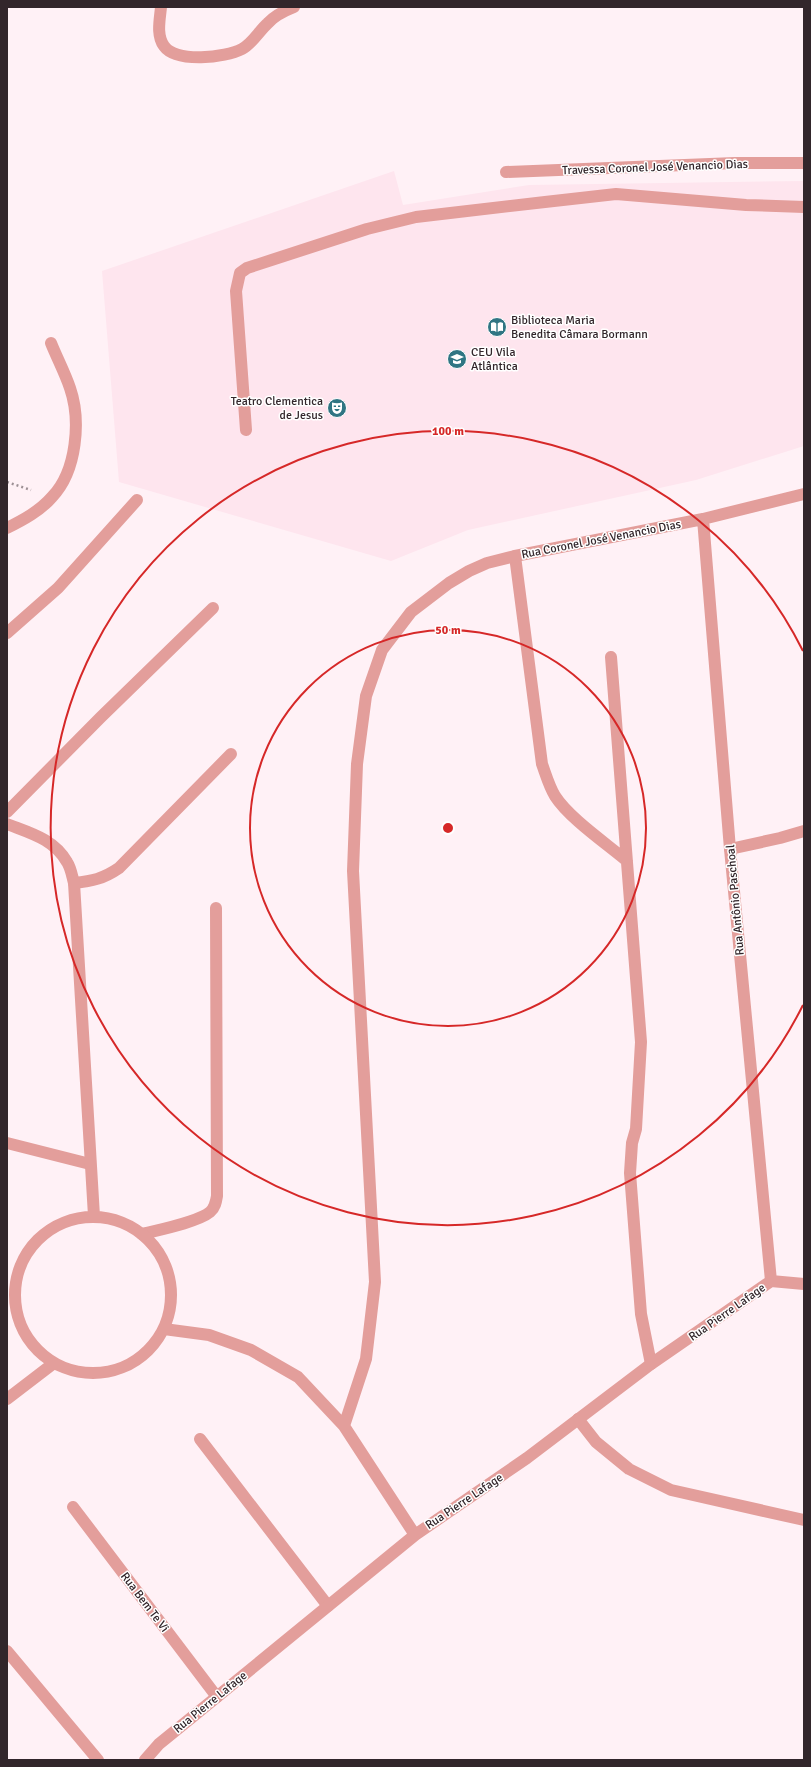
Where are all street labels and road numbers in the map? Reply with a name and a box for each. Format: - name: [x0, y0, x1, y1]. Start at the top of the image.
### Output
- street label: Travessa Coronel José Venancio Dias: [562, 157, 748, 178]
- street label: Rua Coronel José Venancio Dias: [520, 517, 682, 562]
- street label: Rua Antônio Paschoal: [723, 844, 748, 956]
- street label: Rua Pierre Lafage: [686, 1280, 769, 1344]
- street label: Rua Pierre Lafage: [423, 1470, 506, 1533]
- street label: Rua Bem Te Vi: [117, 1569, 172, 1635]
- street label: Rua Pierre Lafage: [171, 1668, 250, 1737]

